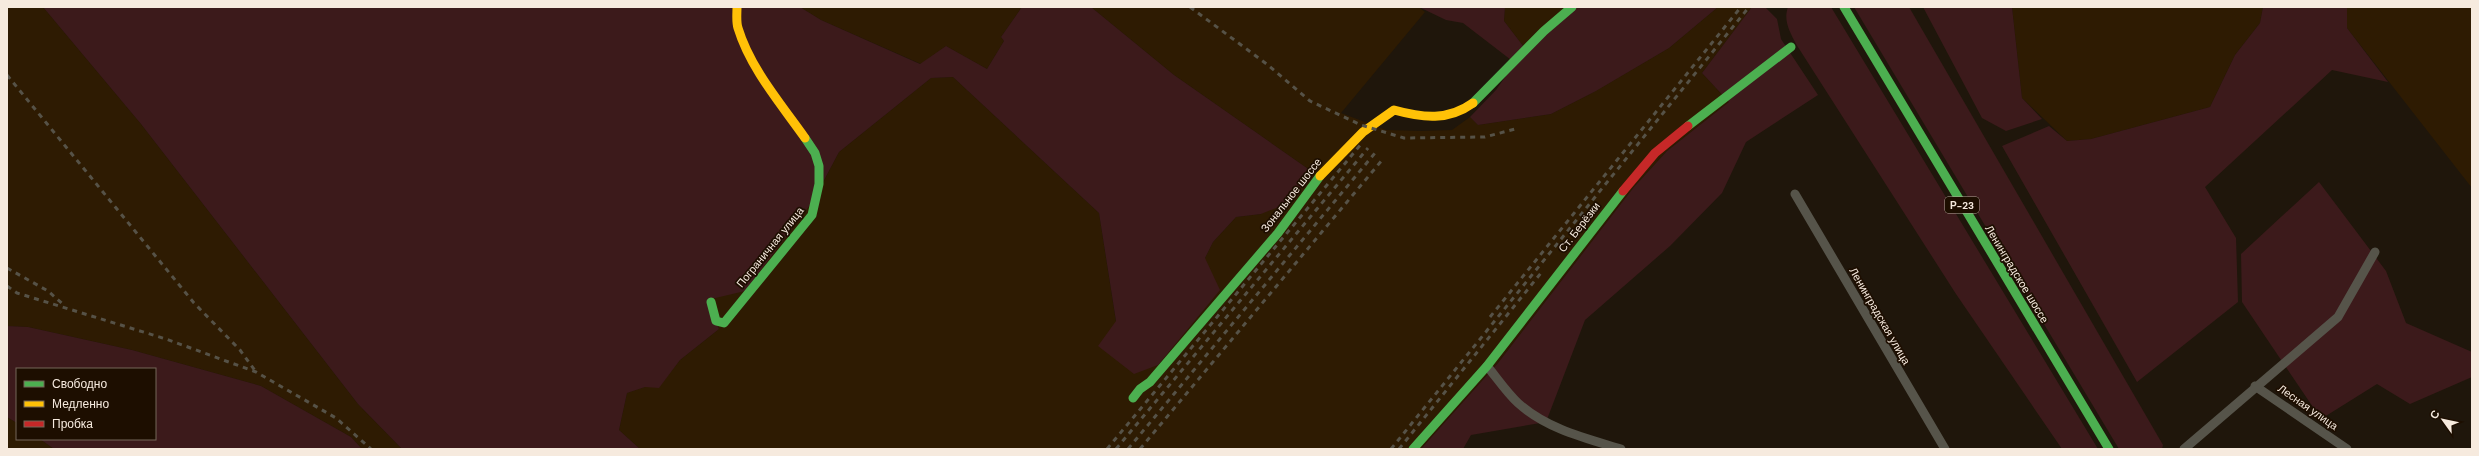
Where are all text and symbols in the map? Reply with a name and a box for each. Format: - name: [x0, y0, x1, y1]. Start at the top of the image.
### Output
- street label: Зональное шоссе: [1258, 155, 1324, 235]
- road number: Р-23: [1945, 197, 1979, 213]
- street label: Ст. Берёзки: [1555, 199, 1603, 255]
- street label: Пограничная улица: [733, 203, 807, 290]
- street label: Ленинградское шоссе: [1982, 222, 2052, 326]
- street label: Ленинградская улица: [1846, 265, 1914, 368]
- legend: [16, 368, 156, 440]
- text: Свободно: [52, 376, 107, 392]
- street label: Лесная улица: [2275, 381, 2341, 433]
- text: Медленно: [52, 396, 109, 412]
- north arrow: [2423, 400, 2463, 440]
- text: С: [2427, 407, 2443, 422]
- text: Пробка: [52, 416, 93, 432]

